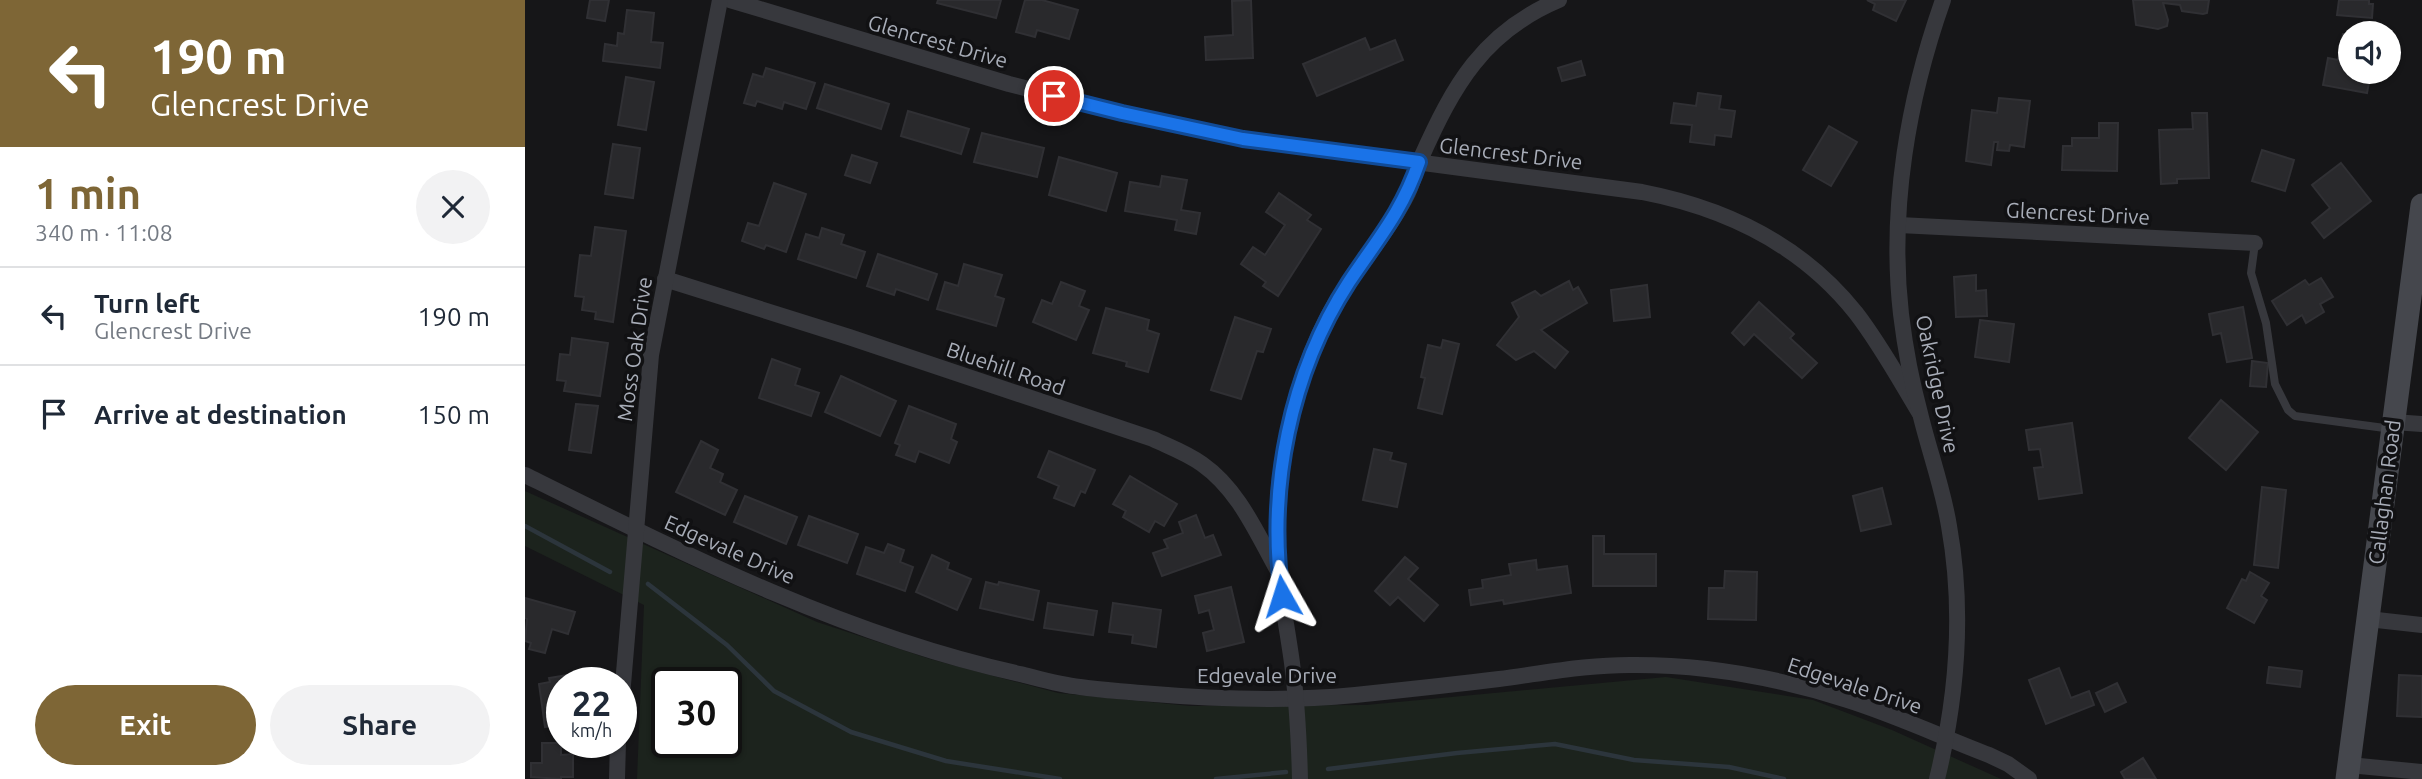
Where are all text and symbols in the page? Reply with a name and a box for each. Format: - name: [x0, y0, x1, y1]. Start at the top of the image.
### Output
- street label: Glencrest Drive: [865, 10, 1011, 72]
- map controls: [2338, 21, 2401, 84]
- button: sound: [2338, 21, 2401, 84]
- icon: left: [35, 28, 126, 119]
- text: 190 m: [150, 28, 287, 83]
- pin: [1024, 66, 1084, 126]
- icon: arrive: [1035, 77, 1073, 115]
- text: Glencrest Drive: [150, 86, 370, 122]
- street label: Glencrest Drive: [1438, 132, 1584, 174]
- text: 1 min: [35, 170, 141, 217]
- button: close: [416, 170, 490, 244]
- street label: Glencrest Drive: [2005, 197, 2151, 229]
- text: 340 m · 11:08: [35, 220, 173, 245]
- street label: Moss Oak Drive: [612, 275, 656, 423]
- text: Turn left: [94, 289, 200, 318]
- icon: left: [35, 297, 73, 335]
- text: 190 m: [418, 302, 490, 331]
- street label: Oakridge Drive: [1912, 312, 1964, 456]
- text: Glencrest Drive: [94, 318, 252, 343]
- street label: Bluehill Road: [944, 337, 1068, 399]
- icon: arrive: [35, 395, 73, 433]
- text: Arrive at destination: [94, 400, 347, 429]
- text: 150 m: [418, 400, 490, 429]
- street label: Callaghan Road: [2363, 418, 2405, 566]
- street label: Edgevale Drive: [661, 510, 799, 588]
- position arrow: [1245, 559, 1319, 633]
- street label: Edgevale Drive: [1785, 652, 1925, 718]
- street label: Edgevale Drive: [1197, 663, 1337, 687]
- speed limit sign: 30: [651, 667, 742, 758]
- text: 22: [572, 683, 611, 723]
- button: Exit: [35, 685, 256, 765]
- button: Share: [270, 685, 490, 765]
- text: km/h: [571, 720, 612, 740]

